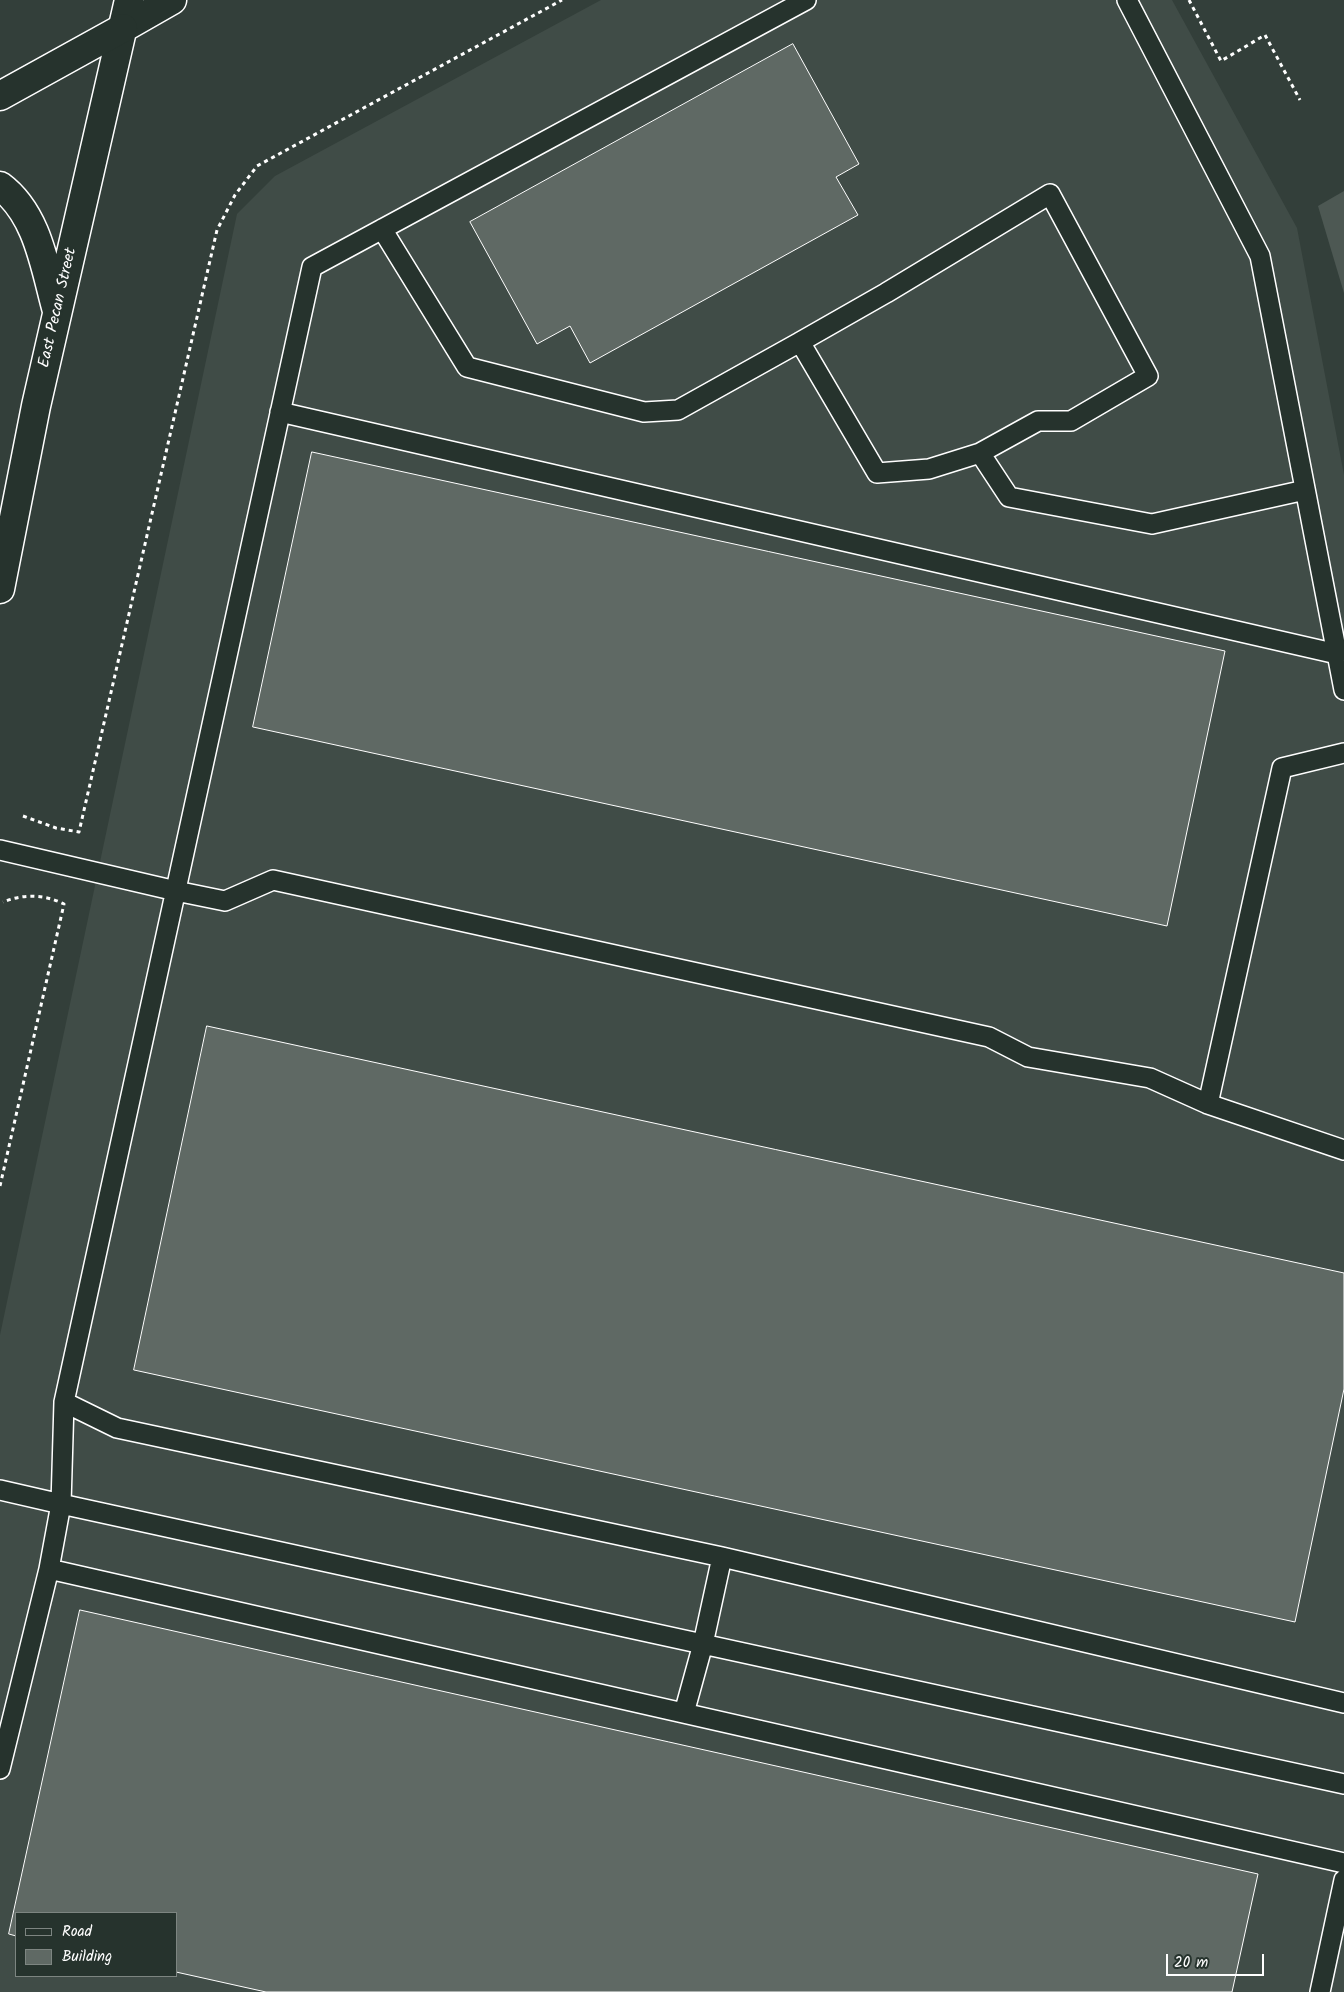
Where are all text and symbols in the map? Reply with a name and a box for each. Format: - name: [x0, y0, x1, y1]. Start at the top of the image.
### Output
- street label: East Pecan Street: [36, 246, 82, 370]
- legend: [15, 1912, 178, 1977]
- text: Road: [62, 1920, 92, 1944]
- scale bar: [1169, 1944, 1266, 1976]
- text: Building: [62, 1945, 112, 1969]
- text: 20 m: [1174, 1951, 1208, 1975]

